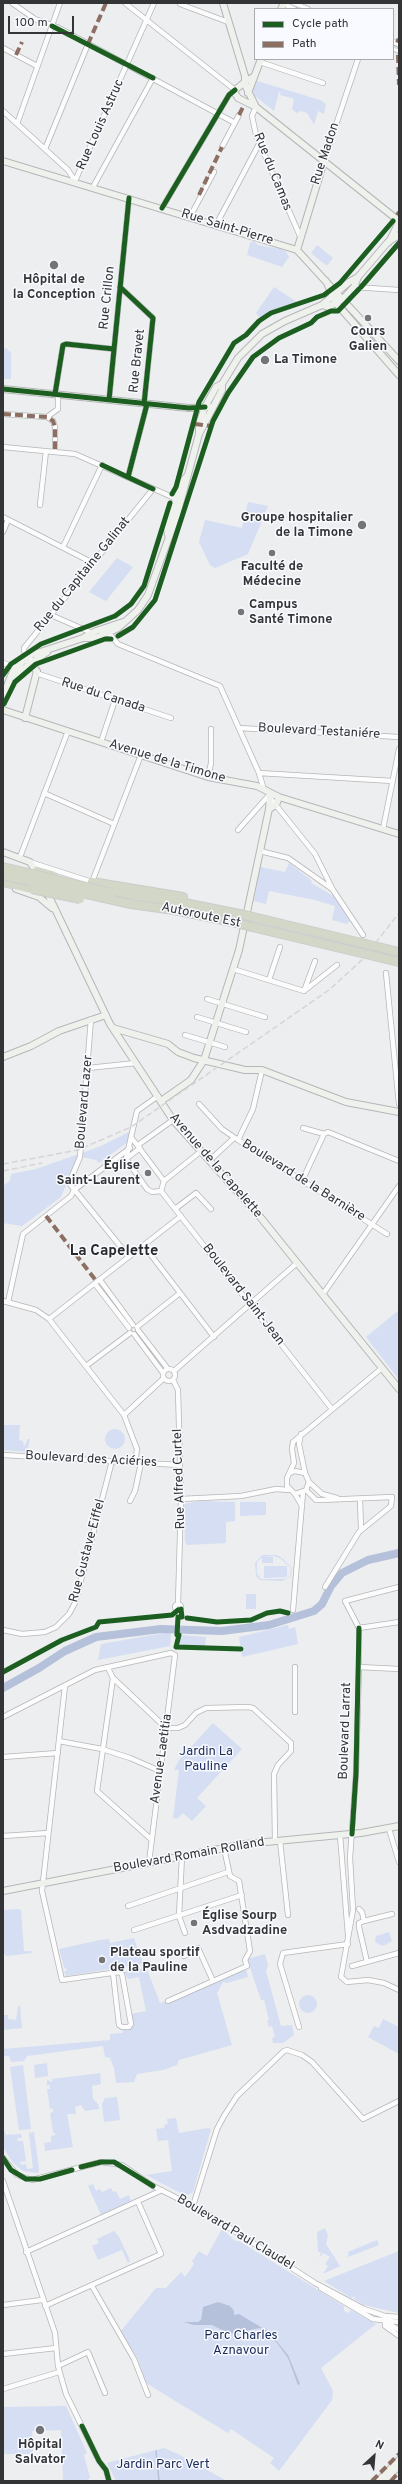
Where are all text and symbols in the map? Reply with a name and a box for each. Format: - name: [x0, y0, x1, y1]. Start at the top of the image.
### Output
- scale bar: [10, 8, 76, 34]
- legend: [254, 8, 394, 60]
- text: 100 m: [15, 15, 48, 31]
- text: Cycle path: [292, 16, 349, 32]
- text: Path: [292, 36, 317, 52]
- street label: Rue Louis Astruc: [74, 77, 128, 173]
- street label: Rue Madon: [309, 121, 343, 187]
- street label: Rue du Camas: [249, 131, 295, 213]
- street label: Rue Saint-Pierre: [179, 207, 275, 249]
- marker: Hôpital de la Conception: [48, 259, 60, 271]
- street label: Rue Crillon: [97, 265, 119, 331]
- place label: Hôpital de la Conception: [13, 272, 95, 303]
- marker: Cours Galien: [363, 313, 373, 323]
- place label: Cours Galien: [349, 324, 387, 355]
- street label: Rue Bravet: [127, 328, 149, 394]
- place label: La Timone: [274, 352, 337, 368]
- marker: La Timone: [259, 354, 271, 366]
- place label: Groupe hospitalier de la Timone: [241, 510, 353, 541]
- street label: Rue du Capitaine Galinat: [32, 514, 134, 636]
- marker: Groupe hospitalier de la Timone: [356, 519, 368, 531]
- marker: Faculté de Médecine: [267, 548, 277, 558]
- place label: Faculté de Médecine: [241, 559, 303, 590]
- place label: Campus Santé Timone: [249, 597, 333, 628]
- marker: Campus Santé Timone: [236, 607, 246, 617]
- street label: Rue du Canada: [59, 675, 147, 717]
- street label: Boulevard Testaniére: [258, 721, 380, 743]
- street label: Avenue de la Timone: [107, 737, 227, 787]
- street label: Autoroute Est: [160, 900, 242, 932]
- street label: Boulevard Lazer: [73, 1054, 97, 1150]
- street label: Avenue de la Capelette: [165, 1110, 265, 1222]
- street label: Boulevard de la Barnière: [238, 1137, 368, 1225]
- place label: Église Saint-Laurent: [57, 1158, 140, 1189]
- marker: Église Saint-Laurent: [143, 1168, 153, 1178]
- street label: Boulevard Saint-Jean: [198, 1241, 288, 1349]
- district label: La Capelette: [70, 1243, 158, 1261]
- street label: Rue Alfred Curtel: [170, 1428, 190, 1530]
- street label: Boulevard des Aciéries: [25, 1449, 157, 1471]
- street label: Rue Gustave Eiffel: [67, 1498, 109, 1604]
- street label: Boulevard Larrat: [337, 1682, 355, 1780]
- street label: Avenue Laetitia: [148, 1713, 176, 1805]
- park label: Jardin La Pauline: [179, 1744, 233, 1775]
- street label: Boulevard Romain Rolland: [112, 1835, 266, 1877]
- place label: Église Sourp Asdvadzadine: [202, 1908, 287, 1939]
- marker: Église Sourp Asdvadzadine: [189, 1918, 199, 1928]
- place label: Plateau sportif de la Pauline: [110, 1945, 199, 1976]
- marker: Plateau sportif de la Pauline: [97, 1955, 107, 1965]
- street label: Boulevard Paul Claudel: [174, 2192, 296, 2274]
- park label: Parc Charles Aznavour: [204, 2328, 278, 2359]
- marker: Hôpital Salvator: [34, 2424, 46, 2436]
- north arrow: [354, 2436, 394, 2476]
- place label: Hôpital Salvator: [15, 2437, 65, 2468]
- text: N: [373, 2437, 386, 2453]
- park label: Jardin Parc Vert: [116, 2457, 210, 2473]

